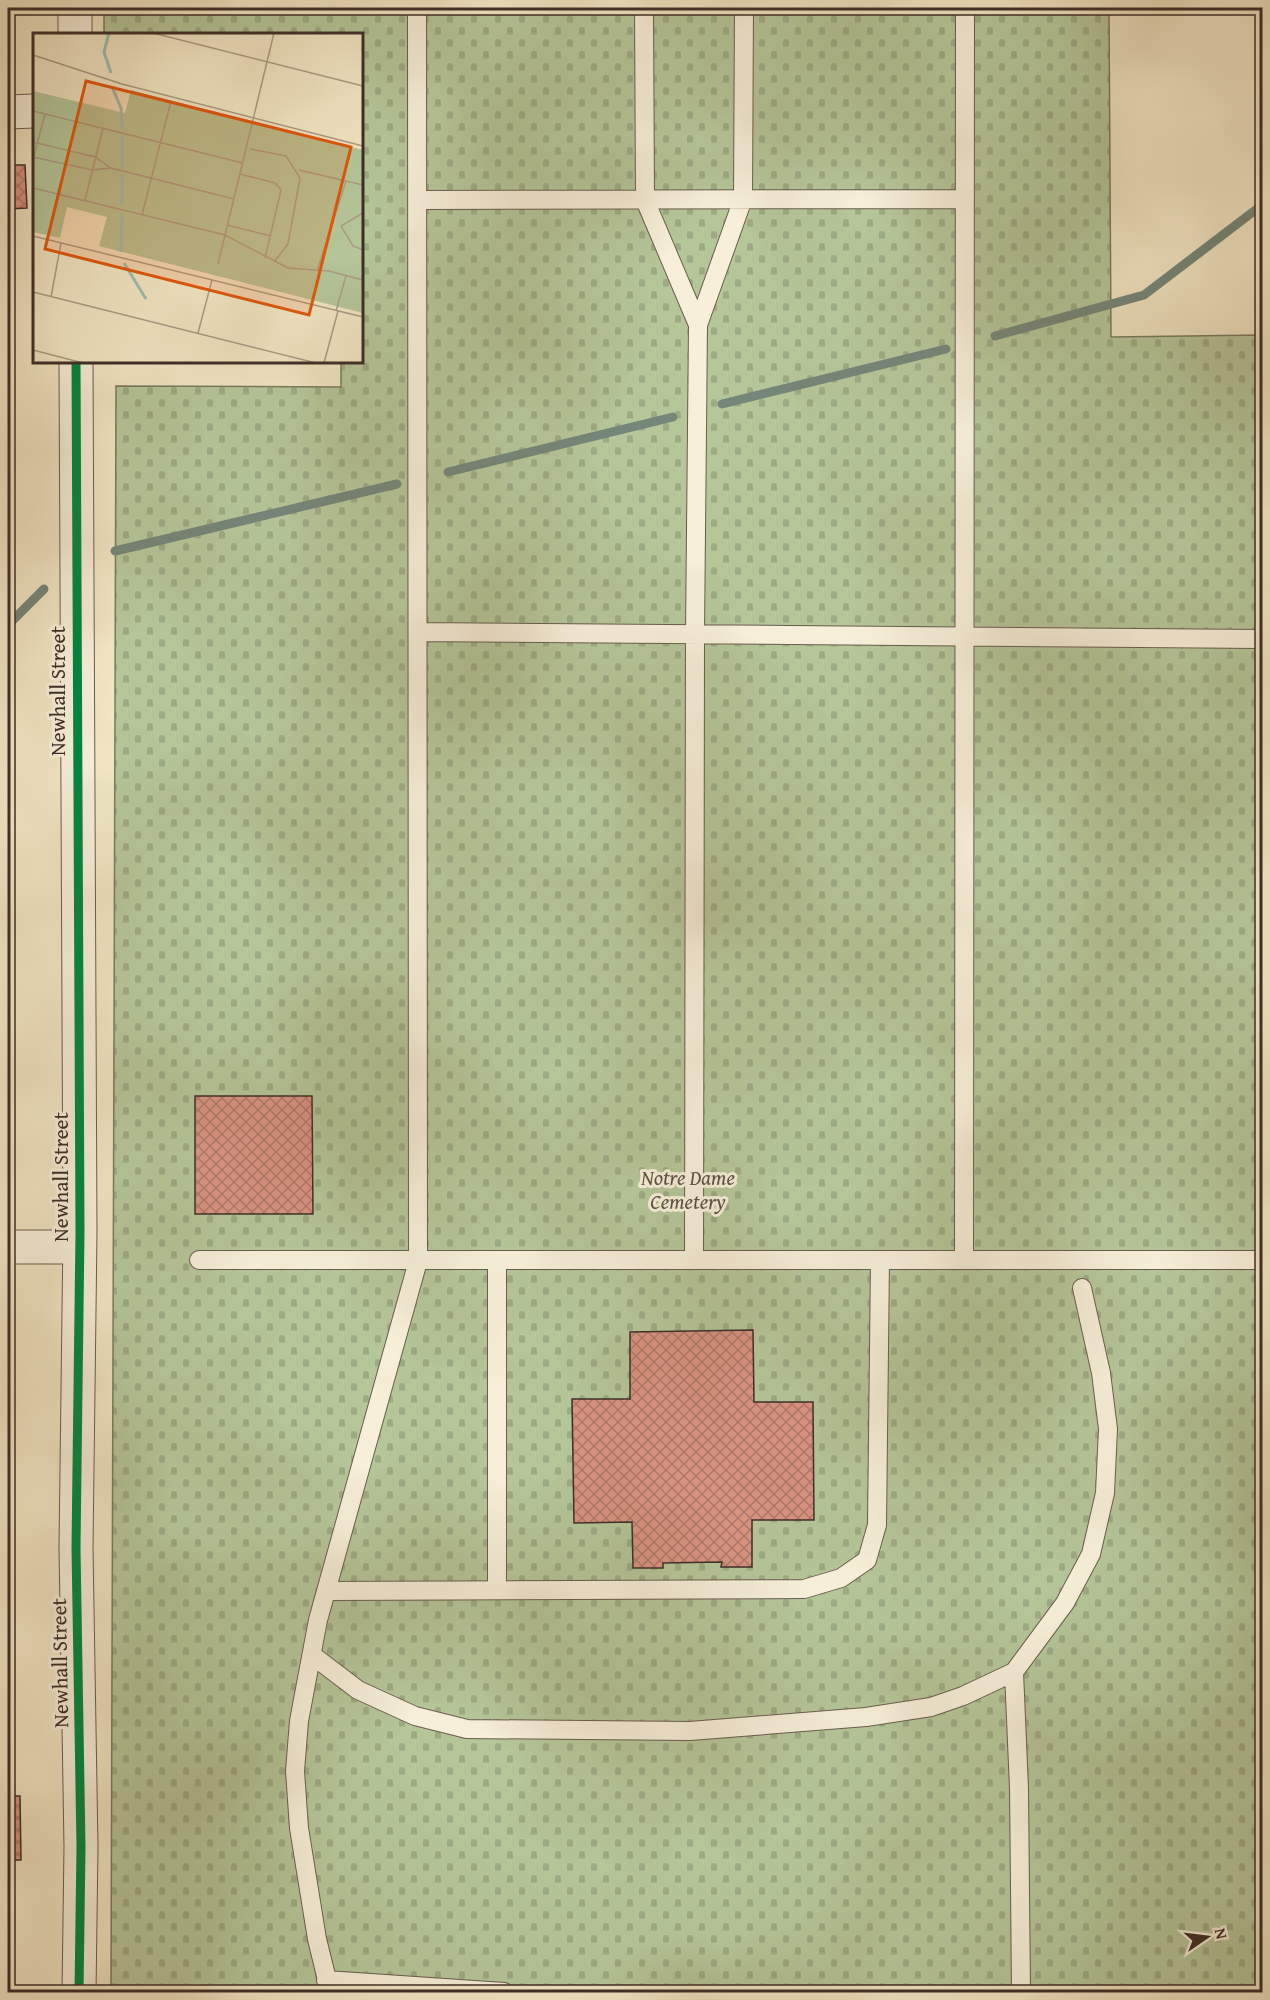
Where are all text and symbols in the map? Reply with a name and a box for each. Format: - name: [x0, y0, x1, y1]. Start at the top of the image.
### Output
- inset map: [33, 33, 363, 363]
- street label: Newhall Street: [42, 626, 73, 756]
- street label: Newhall Street: [45, 1112, 76, 1242]
- park label: Notre Dame Cemetery: [640, 1162, 735, 1217]
- street label: Newhall Street: [43, 1597, 76, 1728]
- north arrow: [1177, 1907, 1237, 1967]
- text: N: [1209, 1925, 1235, 1942]

